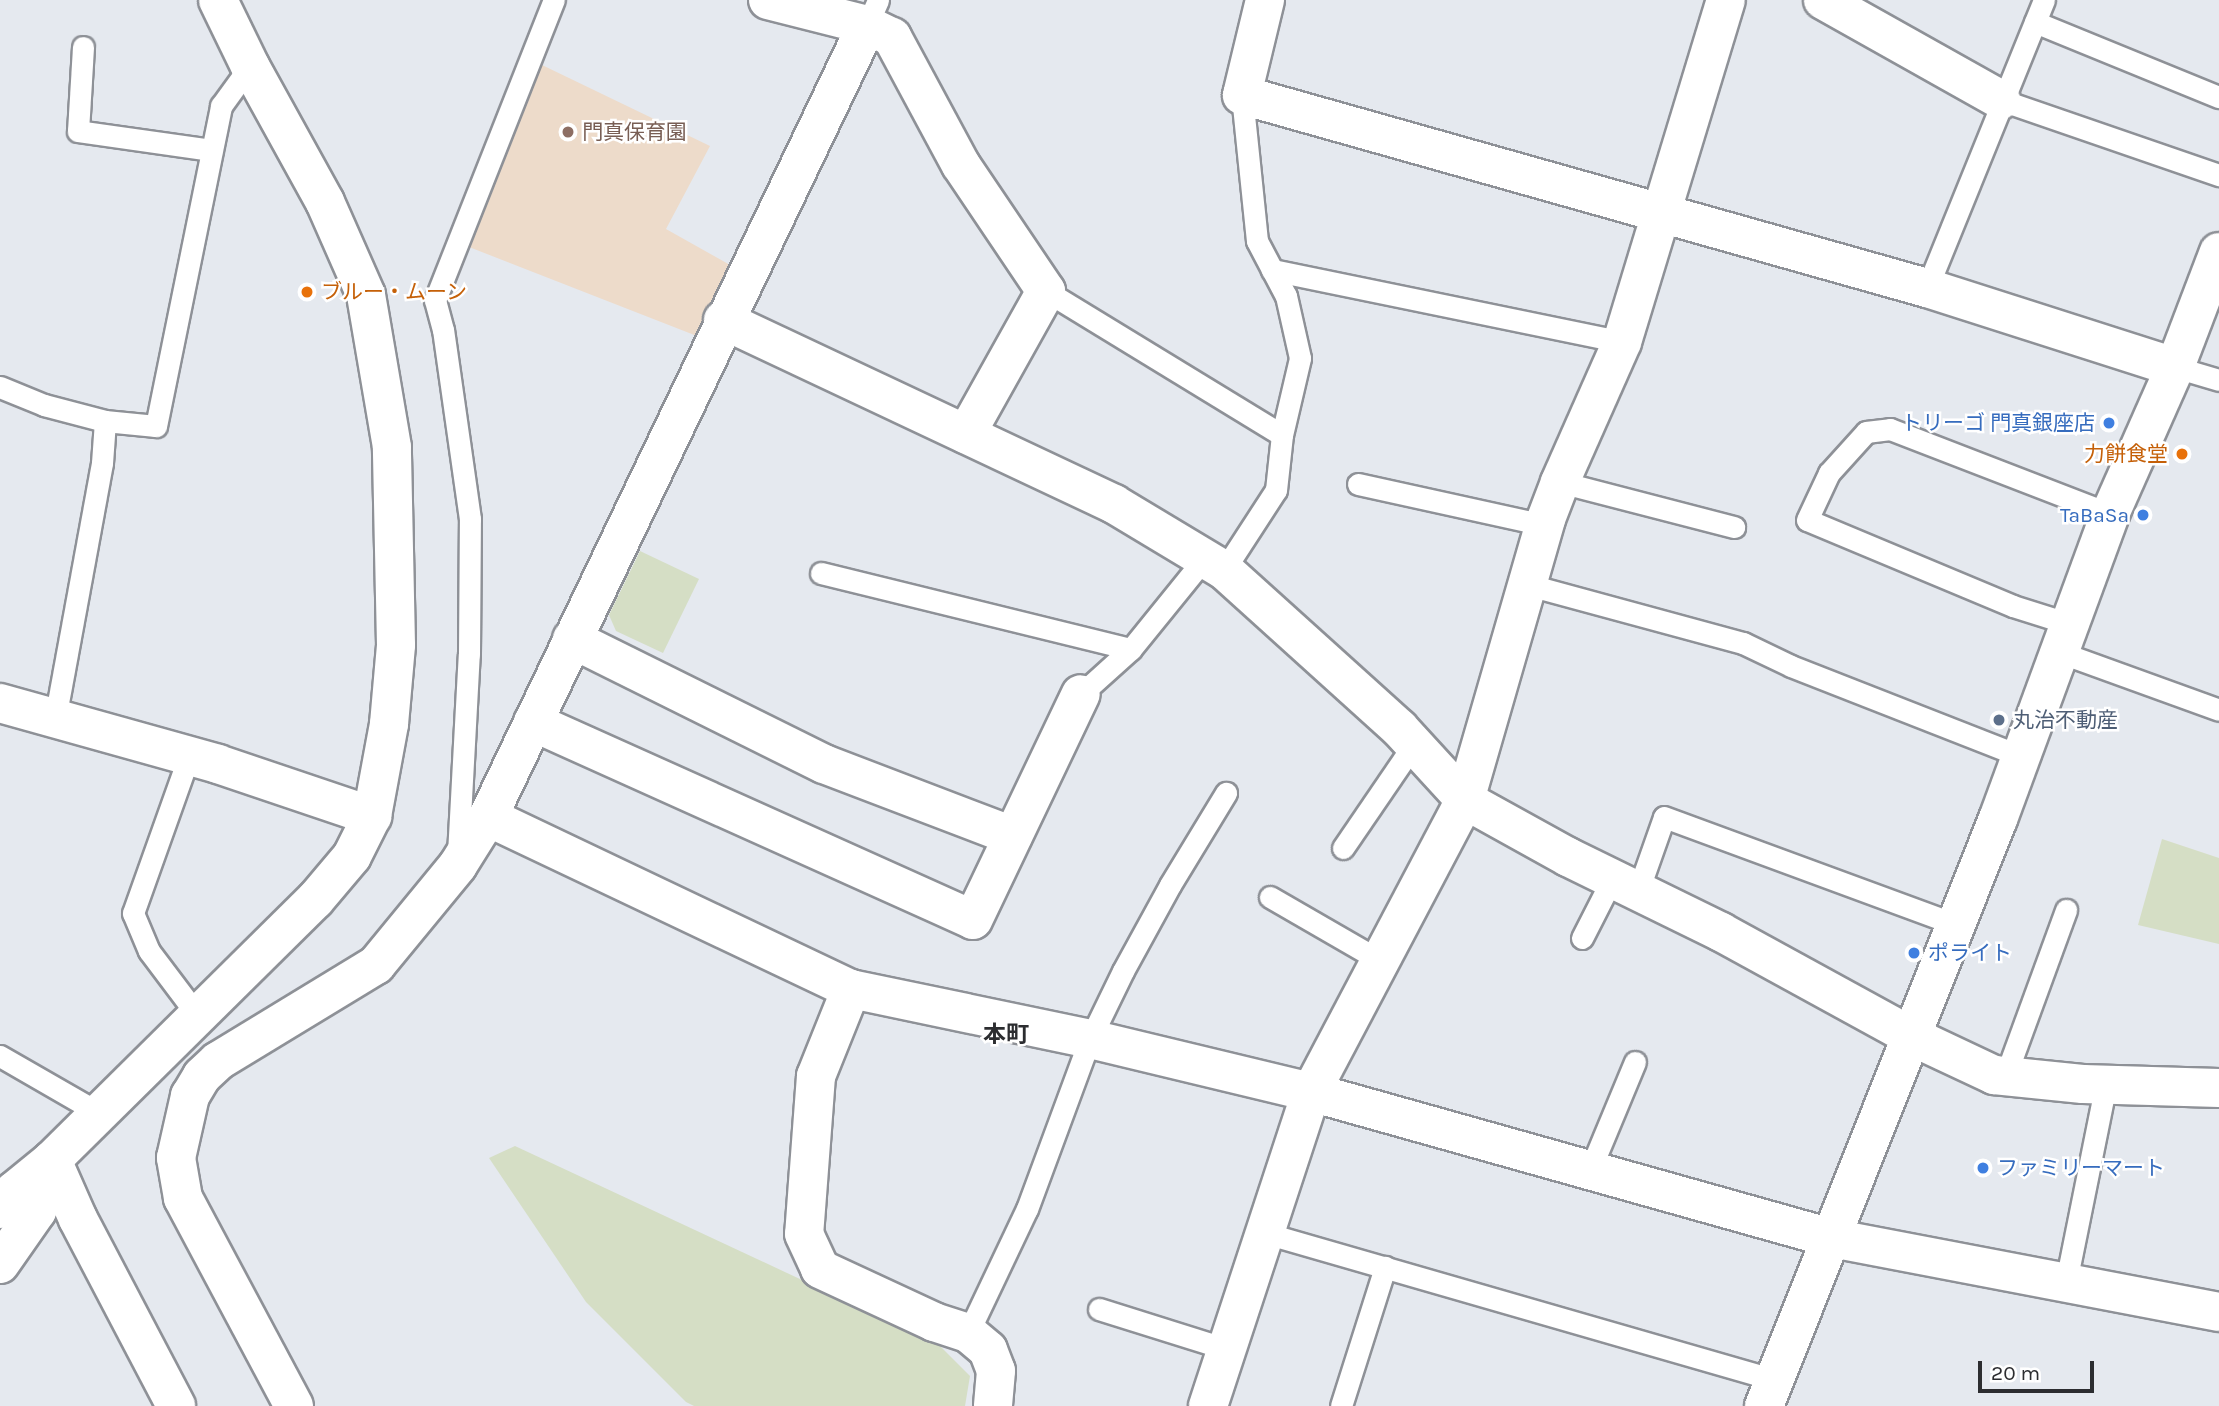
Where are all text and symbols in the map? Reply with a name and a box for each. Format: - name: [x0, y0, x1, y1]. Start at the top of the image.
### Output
- place label: 門真保育園: [582, 119, 687, 145]
- marker: 門真保育園: [560, 124, 576, 140]
- place label: ブルー・ムーン: [321, 279, 468, 305]
- marker: ブルー・ムーン: [299, 284, 315, 300]
- place label: トリーゴ 門真銀座店: [1901, 410, 2095, 436]
- marker: トリーゴ 門真銀座店: [2101, 415, 2117, 431]
- place label: 力餅食堂: [2084, 441, 2168, 467]
- marker: 力餅食堂: [2174, 446, 2190, 462]
- place label: TaBaSa: [2060, 502, 2129, 528]
- marker: TaBaSa: [2135, 507, 2151, 523]
- place label: 丸治不動産: [2013, 707, 2118, 733]
- marker: 丸治不動産: [1991, 712, 2007, 728]
- place label: ポライト: [1928, 940, 2012, 966]
- marker: ポライト: [1906, 945, 1922, 961]
- district label: 本町: [983, 1021, 1029, 1049]
- place label: ファミリーマート: [1997, 1155, 2165, 1181]
- marker: ファミリーマート: [1975, 1160, 1991, 1176]
- scale bar: [1981, 1346, 2096, 1390]
- text: 20 m: [1991, 1361, 2040, 1385]

